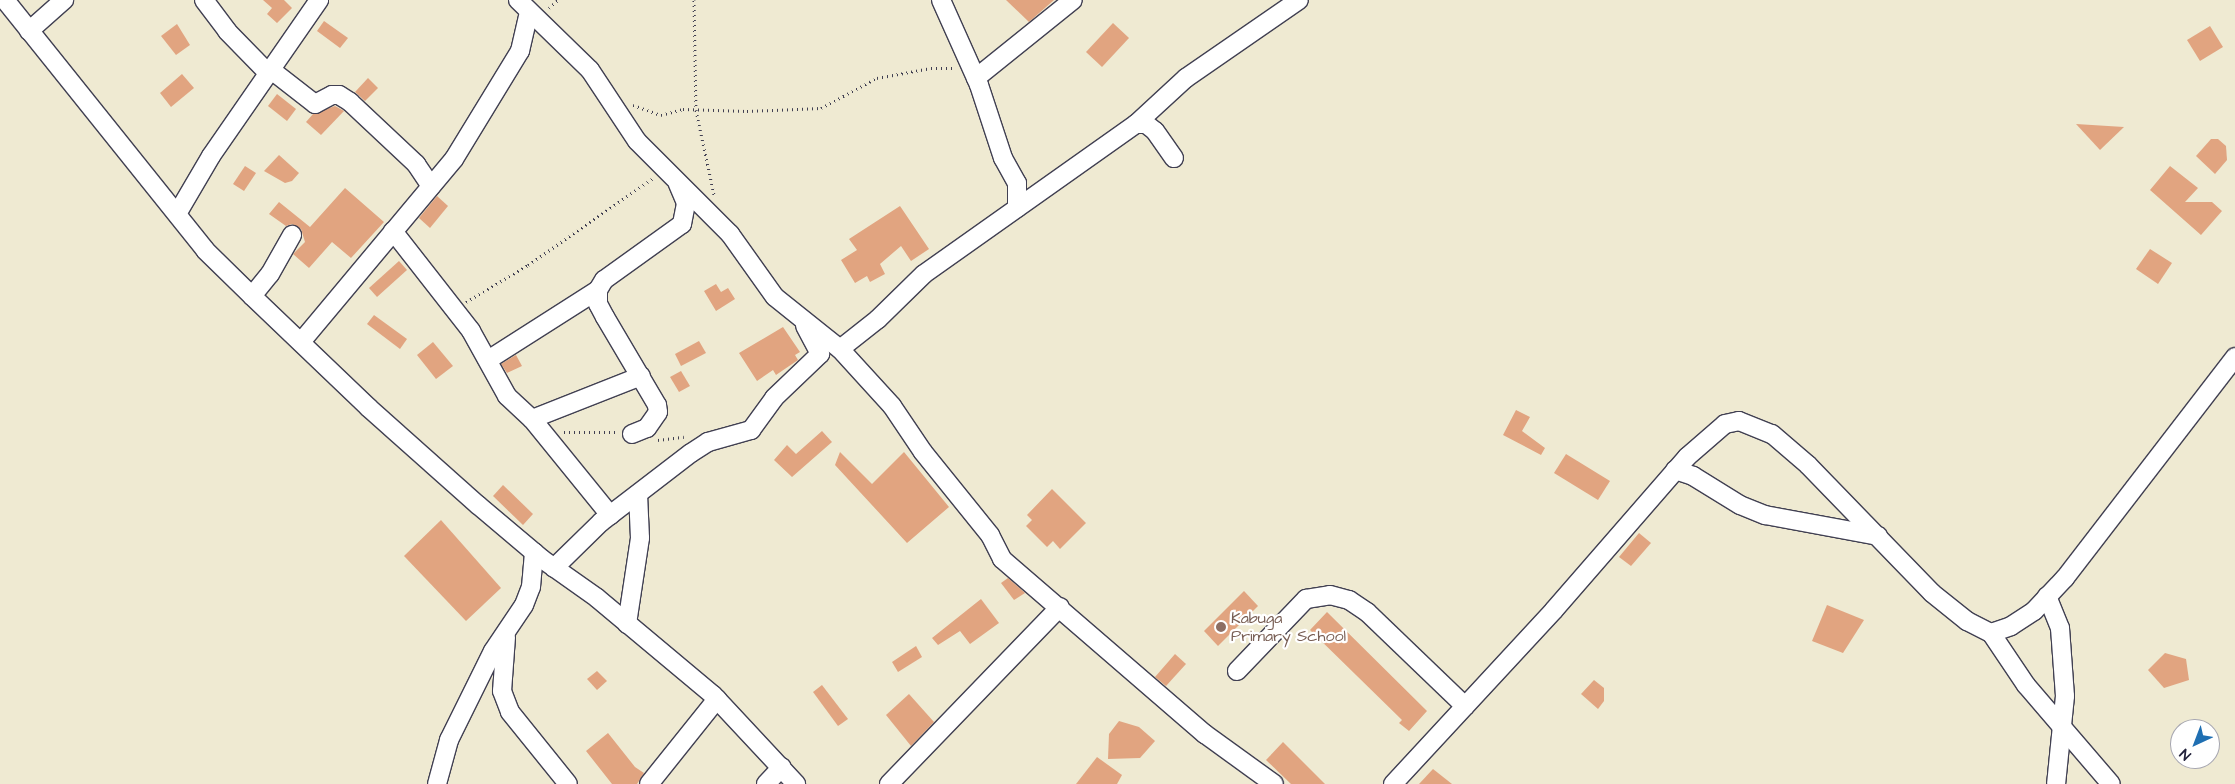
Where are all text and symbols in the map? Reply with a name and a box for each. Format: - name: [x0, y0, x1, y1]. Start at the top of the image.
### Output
- place label: Kabuga Primary School: [1231, 608, 1346, 646]
- marker: Kabuga Primary School: [1215, 621, 1227, 633]
- north arrow: [2170, 719, 2220, 769]
- text: N: [2175, 744, 2195, 765]

